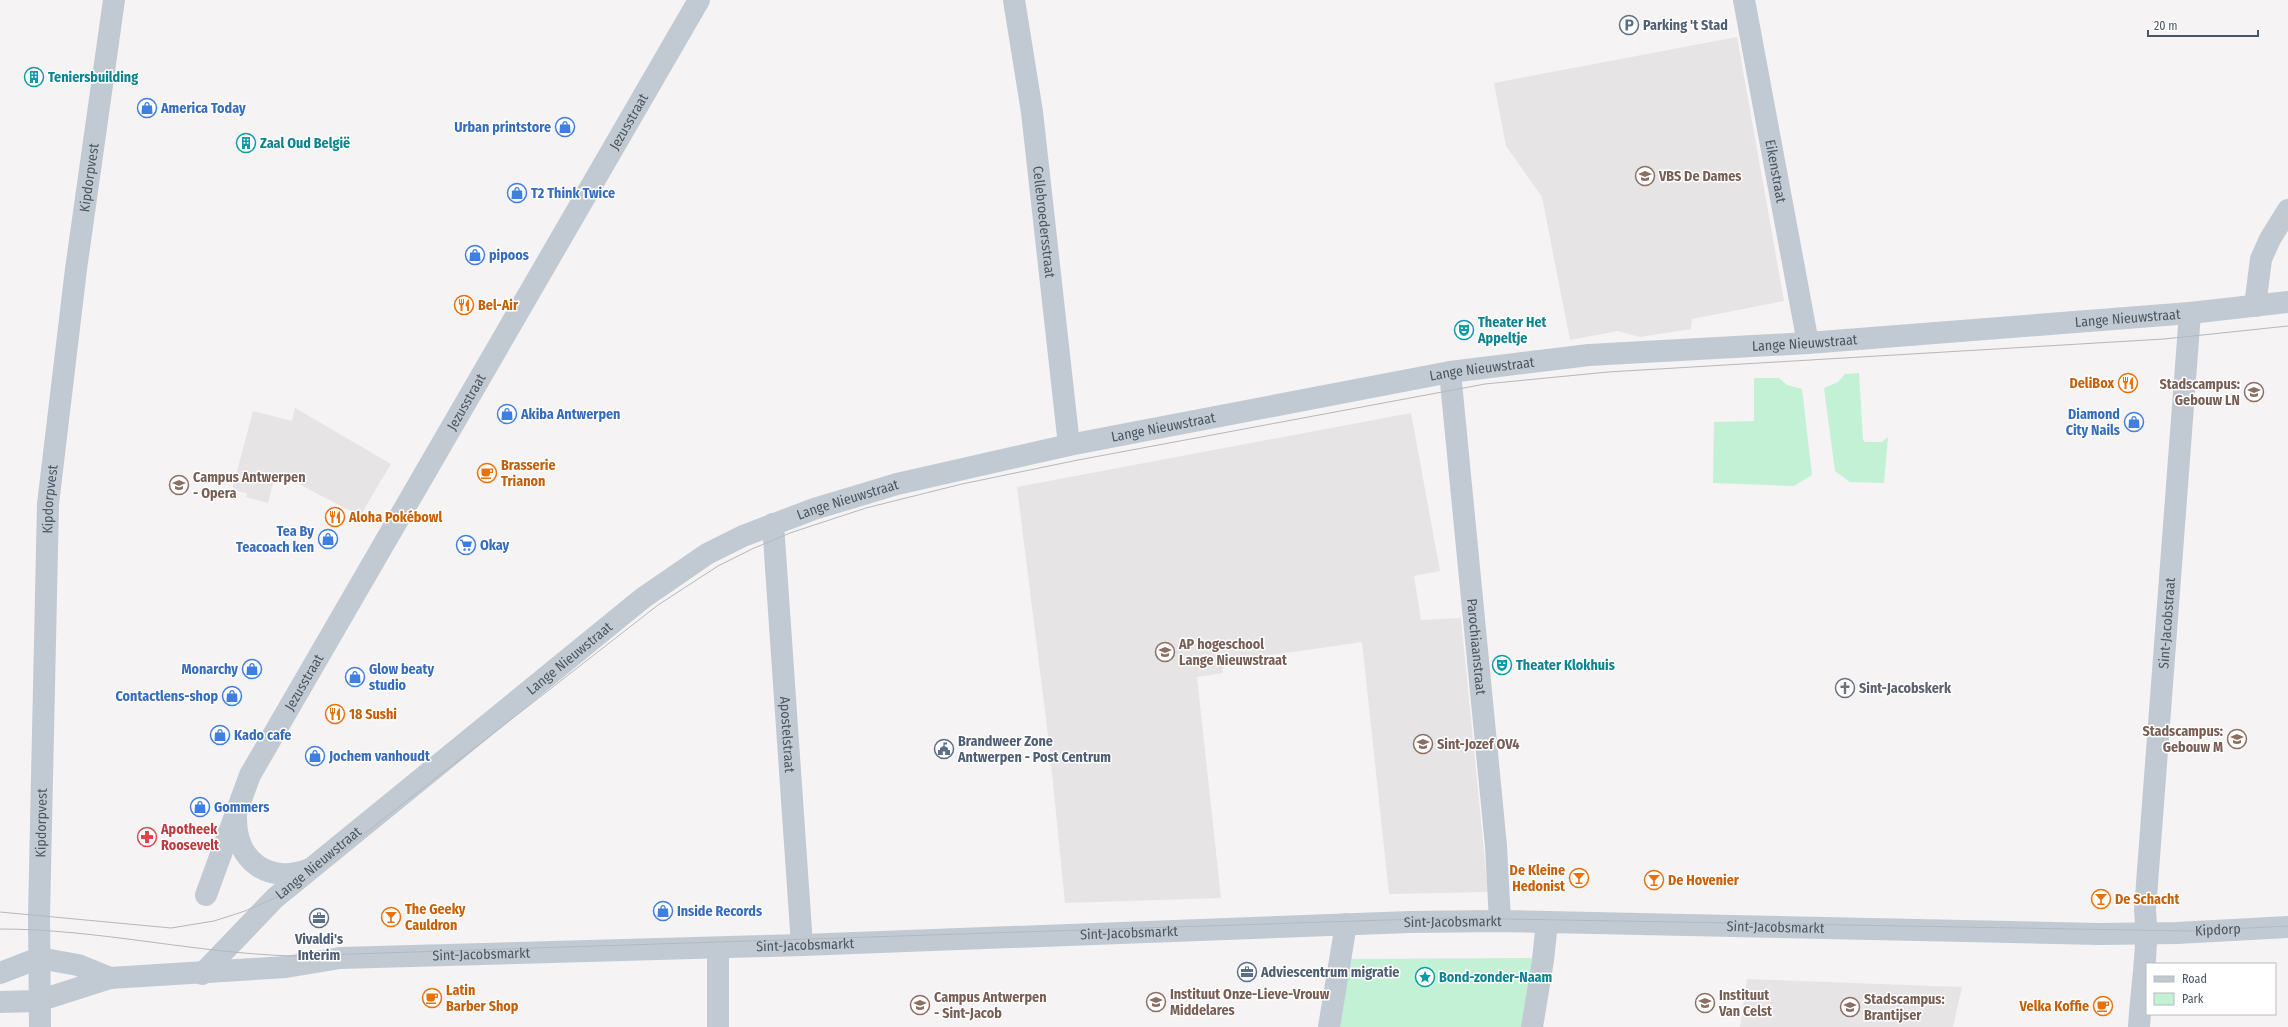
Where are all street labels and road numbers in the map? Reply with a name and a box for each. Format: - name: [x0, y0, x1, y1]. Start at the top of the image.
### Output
- street label: Jezusstraat: [606, 90, 652, 153]
- street label: Eikenstraat: [1761, 138, 1790, 205]
- street label: Kipdorpvest: [76, 142, 103, 213]
- street label: Cellebroedersstraat: [1029, 165, 1058, 279]
- street label: Lange Nieuwstraat: [2074, 306, 2181, 331]
- street label: Lange Nieuwstraat: [1751, 331, 1858, 355]
- street label: Lange Nieuwstraat: [1428, 354, 1536, 385]
- street label: Jezusstraat: [444, 370, 490, 433]
- street label: Lange Nieuwstraat: [1110, 409, 1217, 446]
- street label: Kipdorpvest: [39, 463, 62, 534]
- street label: Lange Nieuwstraat: [794, 476, 901, 524]
- street label: Sint-Jacobstraat: [2155, 577, 2179, 669]
- street label: Parochiaanstraat: [1463, 598, 1489, 696]
- street label: Lange Nieuwstraat: [523, 618, 616, 698]
- street label: Jezusstraat: [281, 651, 327, 714]
- street label: Apostelstraat: [776, 696, 798, 774]
- street label: Kipdorpvest: [32, 788, 51, 858]
- street label: Lange Nieuwstraat: [272, 823, 365, 903]
- street label: Sint-Jacobsmarkt: [1403, 913, 1502, 931]
- street label: Sint-Jacobsmarkt: [1727, 918, 1825, 937]
- street label: Kipdorp: [2195, 920, 2241, 940]
- street label: Sint-Jacobsmarkt: [1080, 923, 1179, 943]
- street label: Sint-Jacobsmarkt: [756, 935, 855, 955]
- street label: Sint-Jacobsmarkt: [432, 945, 531, 964]

